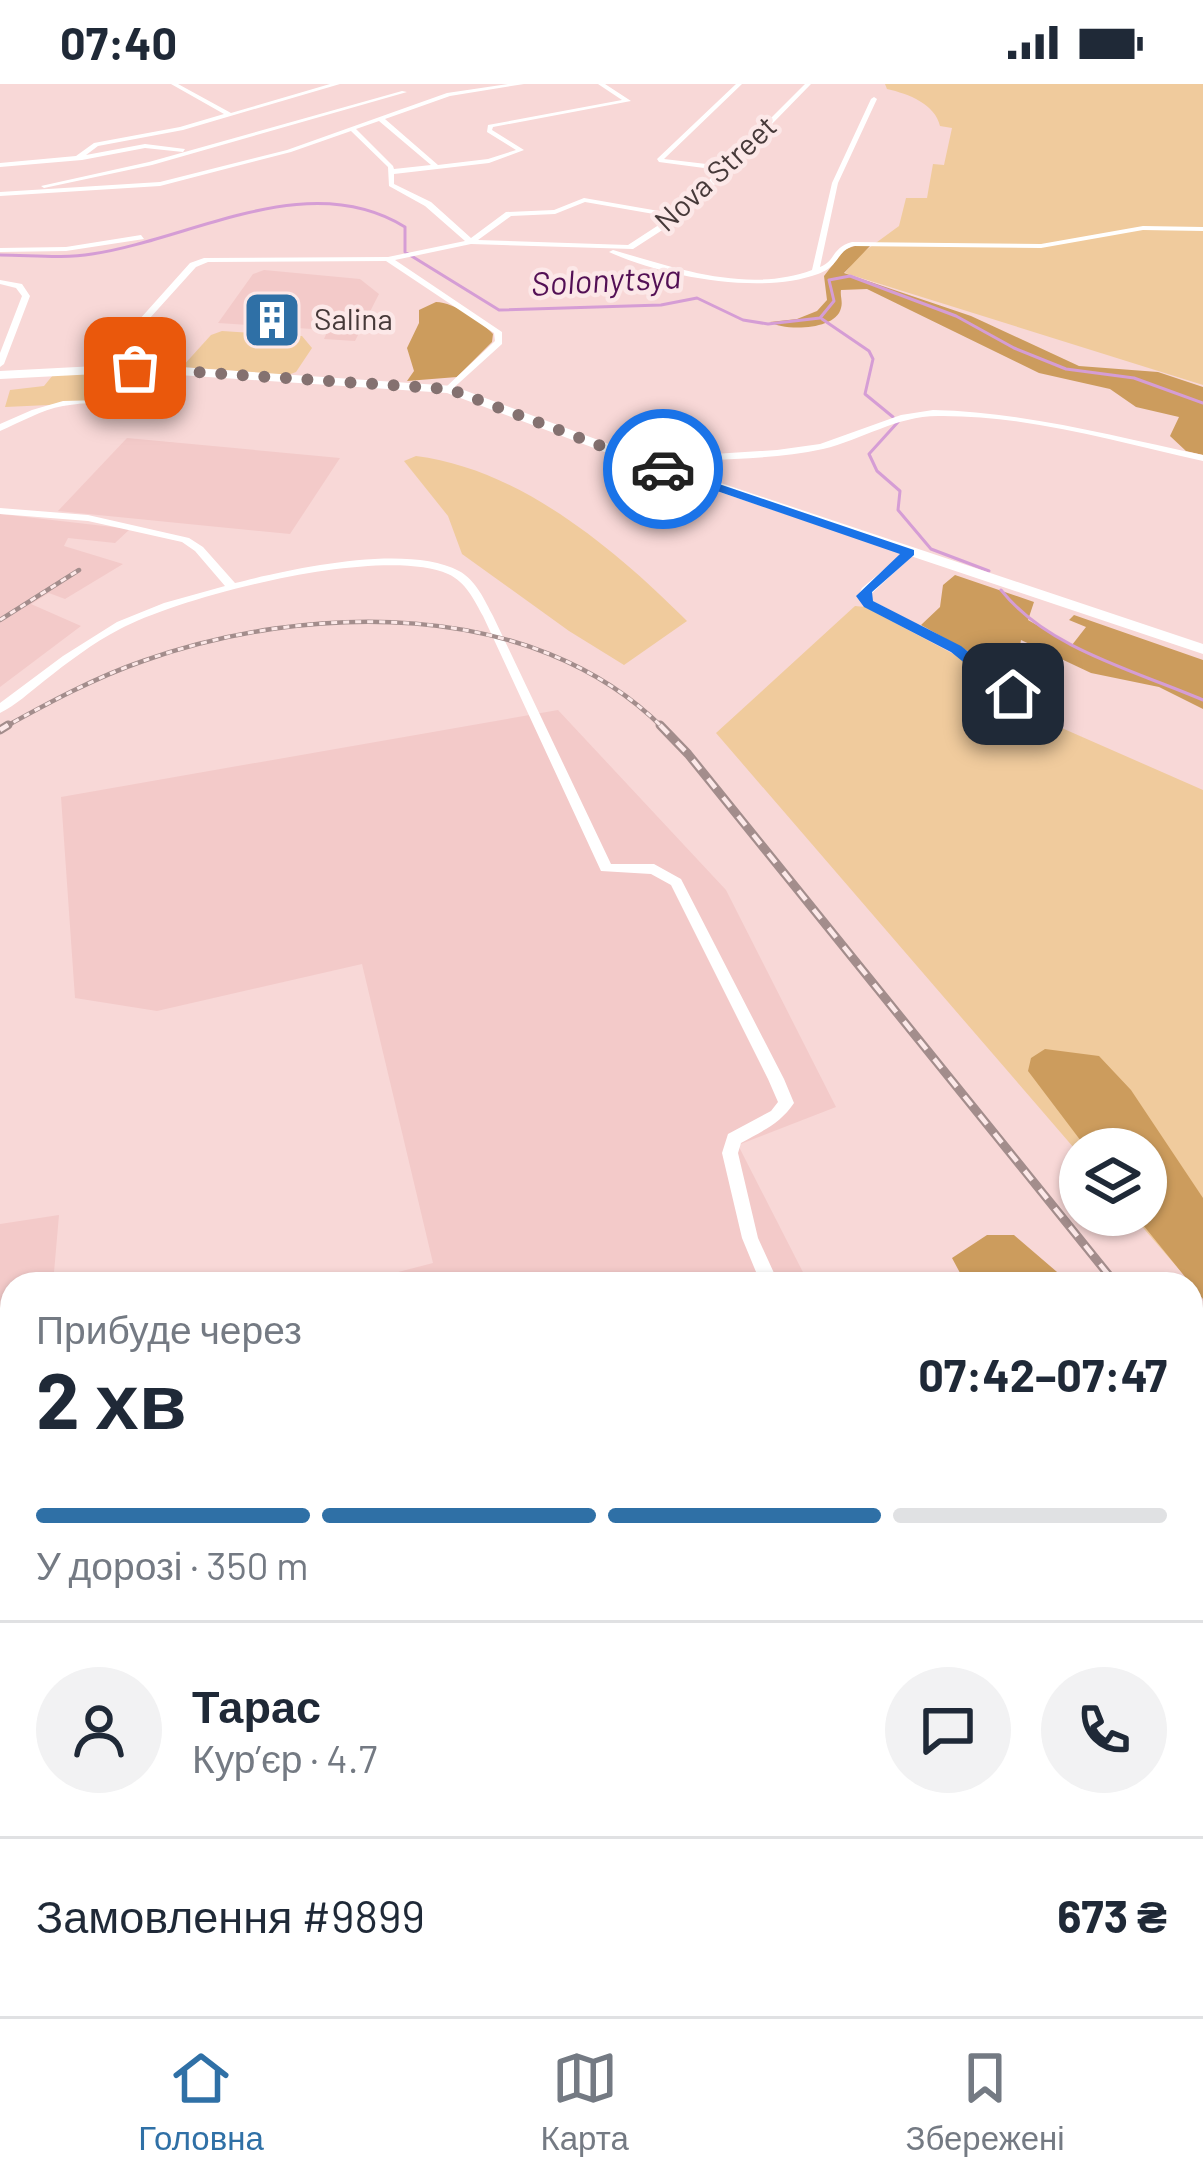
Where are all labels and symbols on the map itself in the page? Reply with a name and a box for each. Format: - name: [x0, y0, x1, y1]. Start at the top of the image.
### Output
- street label: Nova Street: [646, 107, 783, 238]
- water label: Solonytsya: [530, 255, 682, 303]
- building icon: Salina: [241, 289, 303, 351]
- place label: Salina: [314, 300, 393, 336]
- pin: [84, 317, 186, 419]
- courier: [603, 409, 723, 529]
- pin: [962, 643, 1064, 745]

